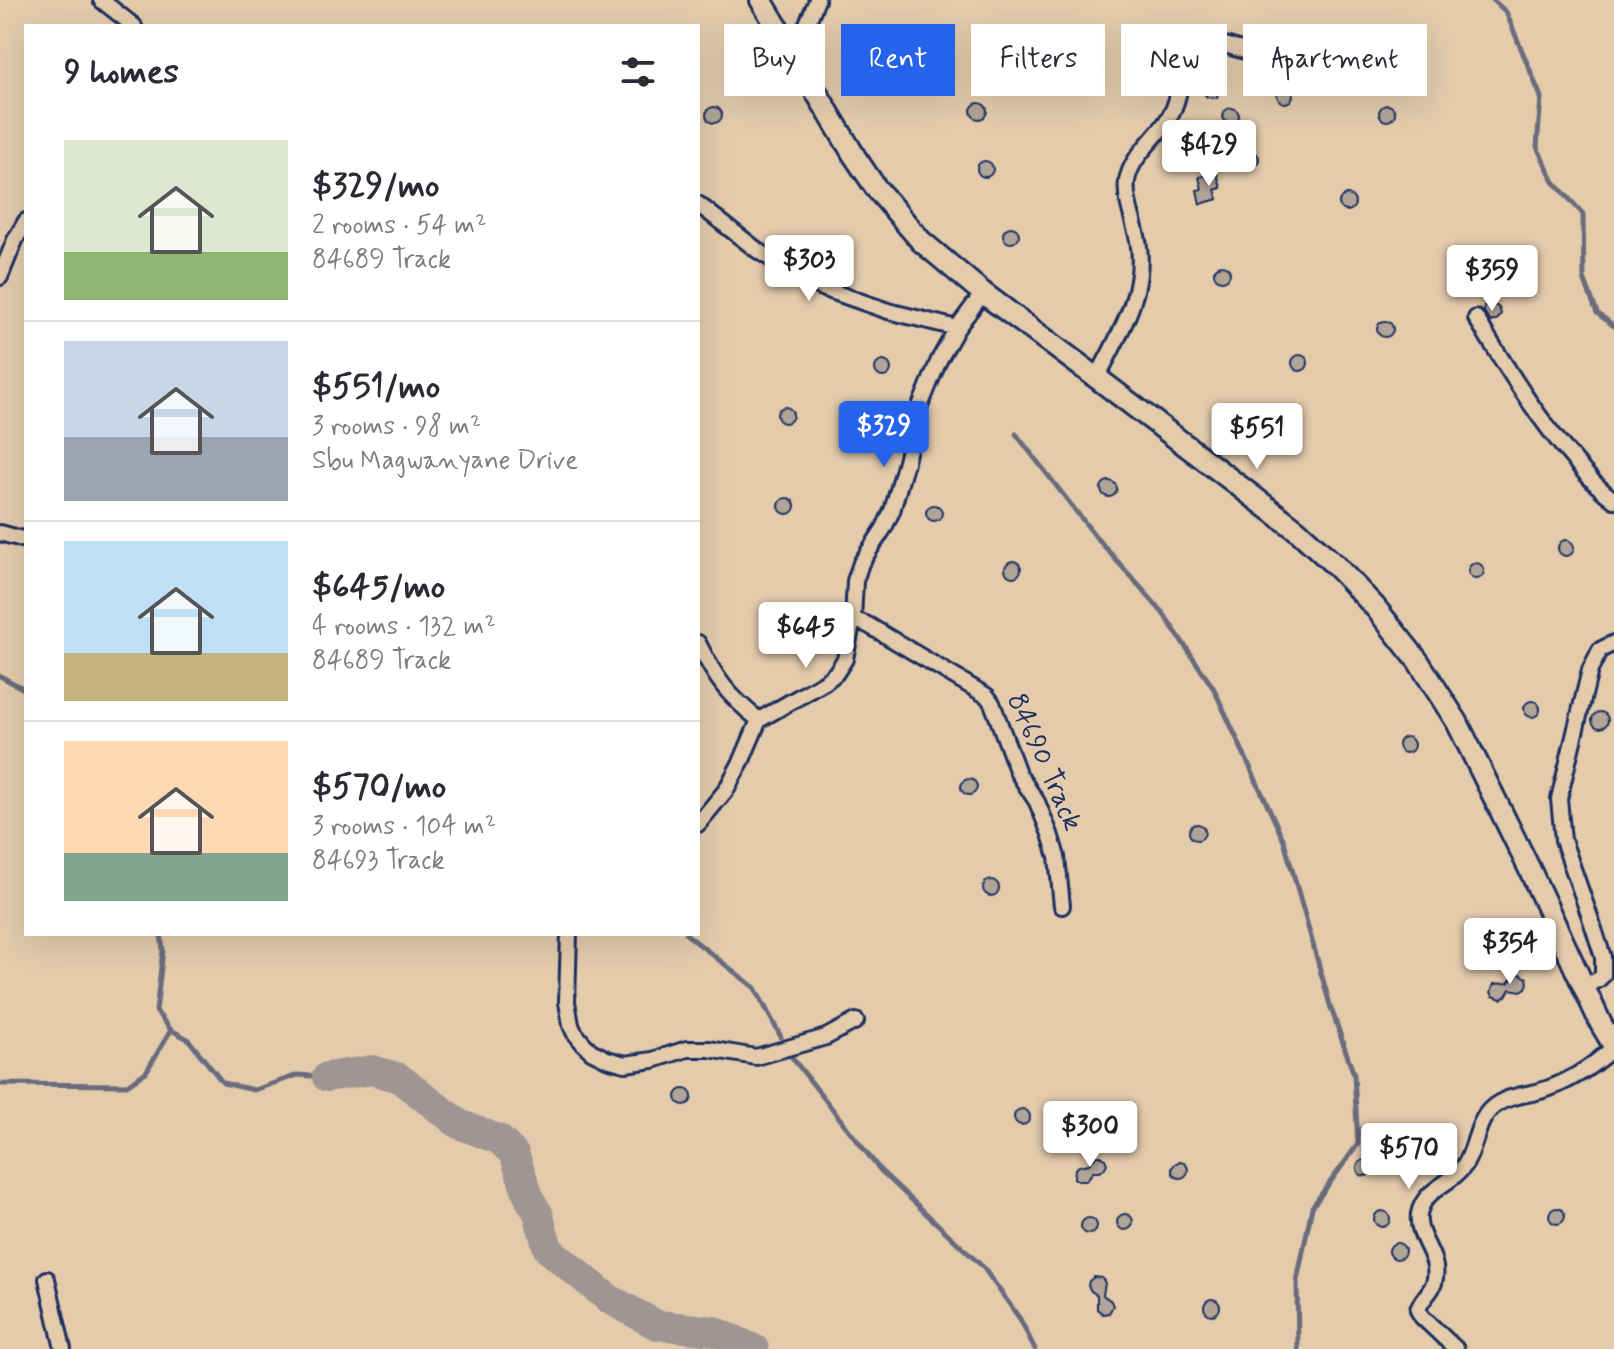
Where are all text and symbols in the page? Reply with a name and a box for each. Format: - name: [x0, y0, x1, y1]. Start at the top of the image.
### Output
- chip: Buy: [724, 24, 825, 96]
- chip: Rent: [841, 24, 955, 96]
- chip: Filters: [971, 24, 1105, 96]
- chip: New: [1121, 24, 1227, 96]
- chip: Apartment: [1243, 24, 1427, 96]
- text: 9 homes: [64, 50, 179, 95]
- icon: filters: [616, 50, 660, 94]
- pin: $429: [1162, 120, 1256, 188]
- text: $429: [1180, 129, 1238, 163]
- text: $329/mo: [312, 164, 440, 209]
- icon: home: [128, 172, 224, 268]
- text: 2 rooms · 54 m²: [312, 209, 487, 243]
- pin: $303: [762, 235, 856, 303]
- text: 84689 Track: [312, 243, 451, 277]
- text: $303: [783, 244, 835, 278]
- pin: $359: [1445, 245, 1539, 313]
- text: $359: [1465, 254, 1519, 288]
- text: $551/mo: [312, 365, 440, 410]
- icon: home: [128, 373, 224, 469]
- pin: $329: [837, 401, 931, 469]
- pin: $551: [1210, 403, 1304, 471]
- text: 3 rooms · 98 m²: [312, 410, 481, 444]
- text: $329: [857, 410, 911, 444]
- text: $551: [1230, 412, 1284, 446]
- text: Sbu Magwanyane Drive: [312, 444, 578, 478]
- text: $645/mo: [312, 565, 445, 610]
- icon: home: [128, 573, 224, 669]
- pin: $645: [759, 602, 853, 670]
- text: 4 rooms · 132 m²: [312, 610, 496, 644]
- text: $645: [777, 611, 835, 645]
- text: 84689 Track: [312, 644, 451, 678]
- street label: 84690 Track: [997, 687, 1091, 837]
- text: $570/mo: [312, 765, 446, 810]
- icon: home: [128, 773, 224, 869]
- text: 3 rooms · 104 m²: [312, 810, 496, 844]
- text: 84693 Track: [312, 844, 445, 878]
- pin: $354: [1463, 918, 1557, 986]
- text: $354: [1482, 927, 1538, 961]
- pin: $300: [1043, 1101, 1137, 1169]
- text: $300: [1061, 1110, 1119, 1144]
- pin: $570: [1362, 1123, 1456, 1191]
- text: $570: [1379, 1132, 1439, 1166]

